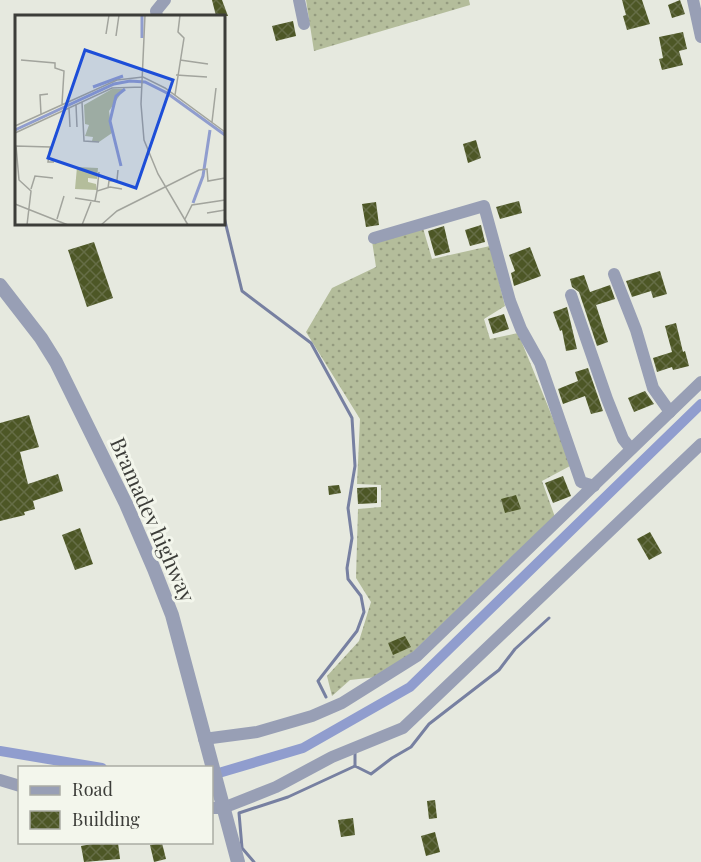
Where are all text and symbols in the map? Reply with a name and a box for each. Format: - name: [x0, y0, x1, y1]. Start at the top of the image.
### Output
- inset map: [15, 15, 225, 225]
- street label: Bramadev highway: [105, 432, 203, 606]
- legend: [18, 766, 213, 844]
- text: Road: [72, 777, 113, 801]
- text: Building: [72, 807, 140, 831]

